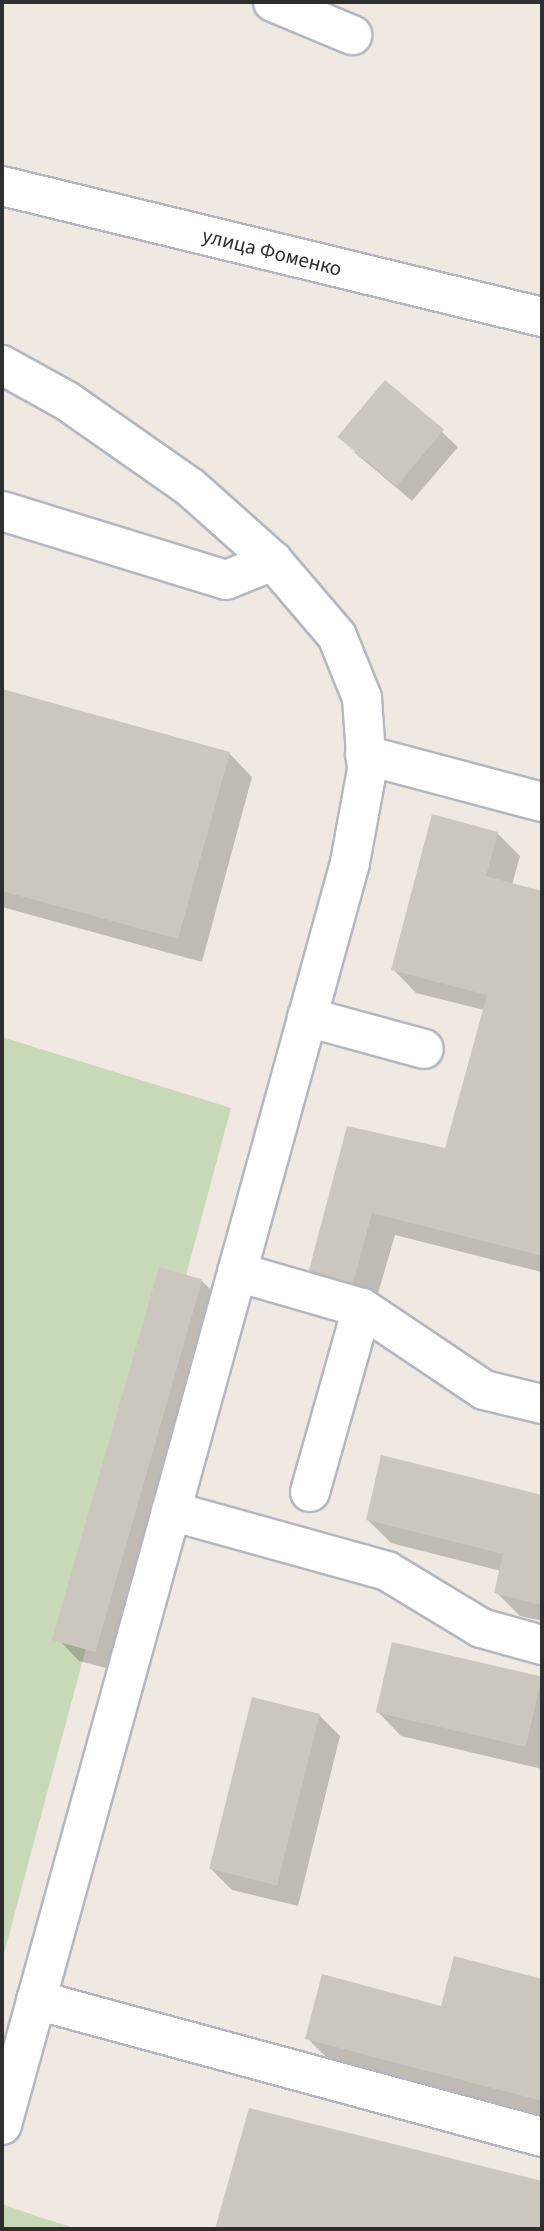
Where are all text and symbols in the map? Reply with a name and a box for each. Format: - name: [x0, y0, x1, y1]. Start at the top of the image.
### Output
- street label: улица Фоменко: [200, 222, 344, 282]

